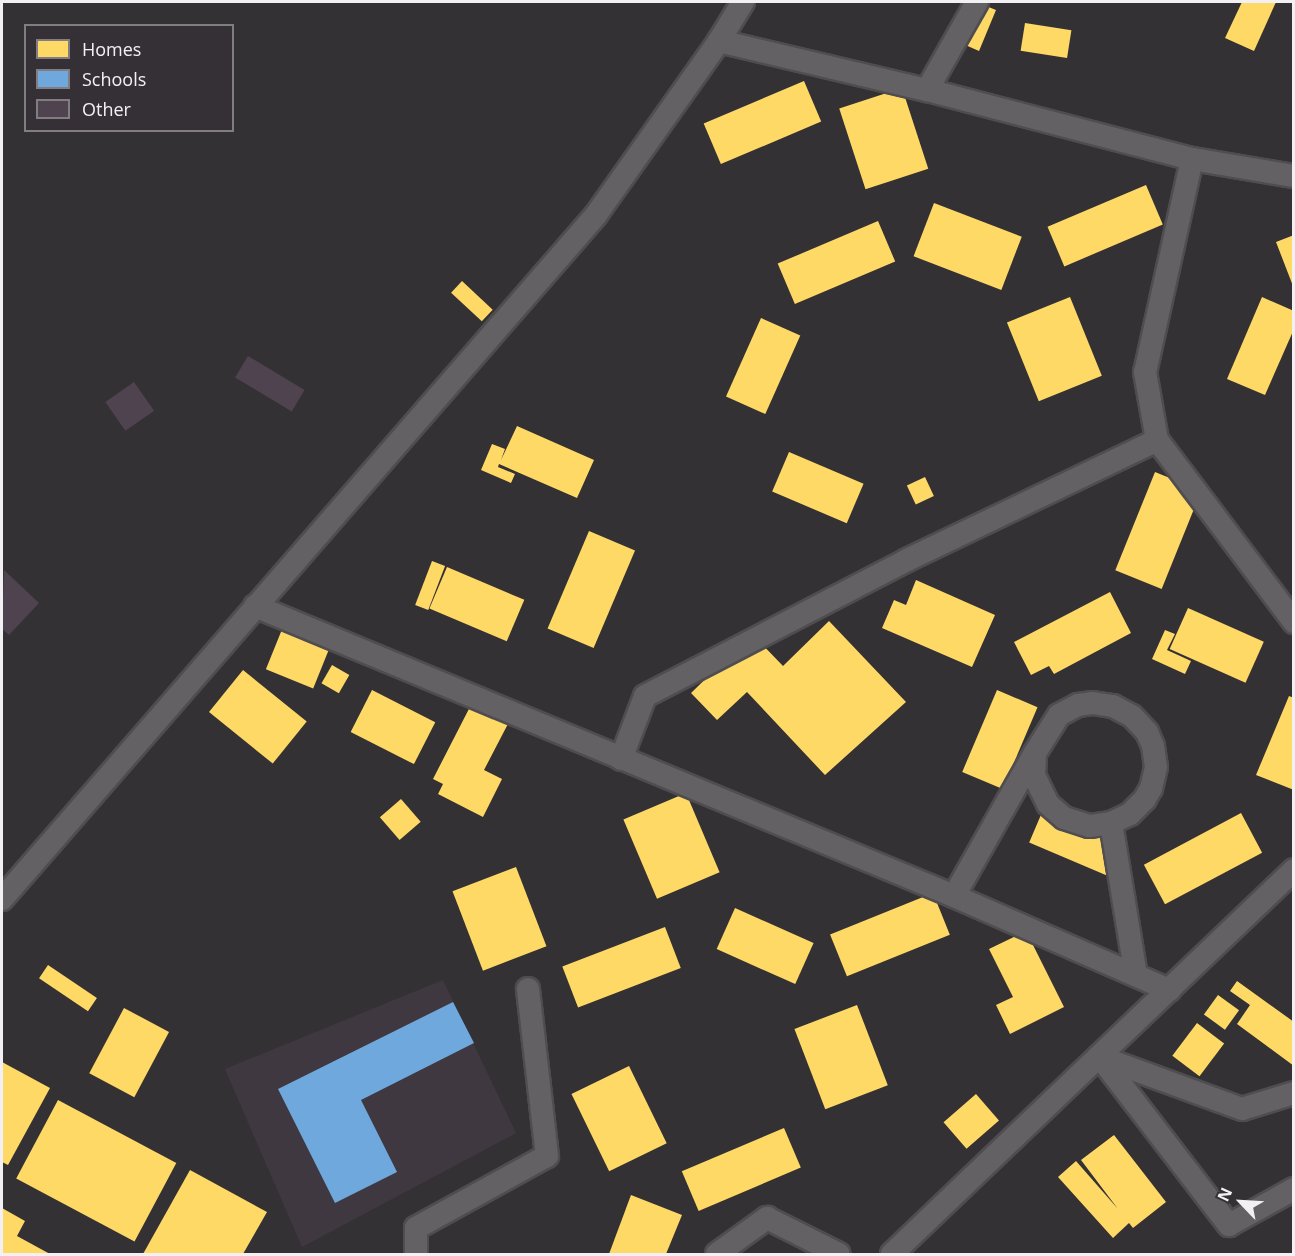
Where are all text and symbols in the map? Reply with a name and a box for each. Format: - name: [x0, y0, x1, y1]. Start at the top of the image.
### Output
- legend: [24, 24, 234, 132]
- text: Homes: [82, 37, 141, 61]
- text: Schools: [82, 67, 146, 91]
- text: Other: [82, 97, 131, 121]
- north arrow: [1211, 1172, 1271, 1232]
- text: N: [1212, 1184, 1237, 1205]

